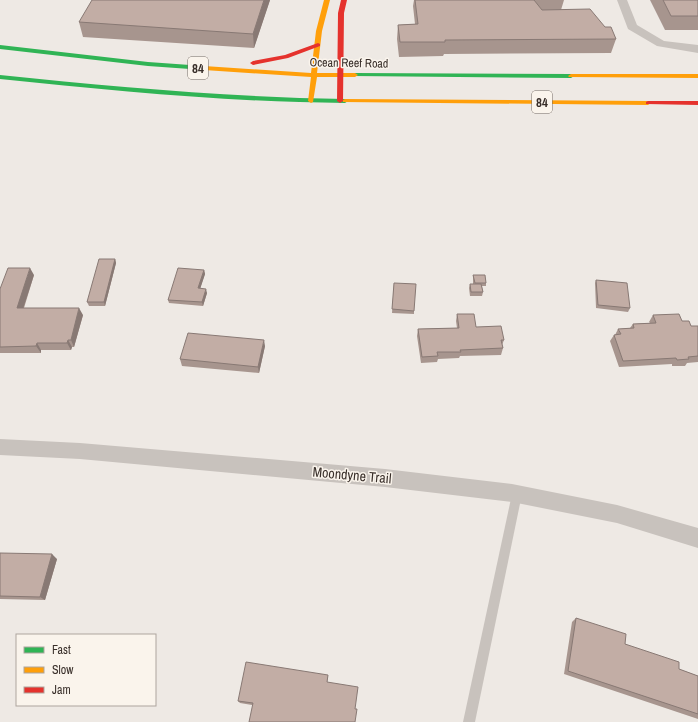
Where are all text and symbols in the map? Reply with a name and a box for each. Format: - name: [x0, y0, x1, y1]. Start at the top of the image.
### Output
- street label: Ocean Reef Road: [309, 54, 389, 72]
- road number: 84: [188, 57, 208, 79]
- road number: 84: [532, 91, 552, 113]
- street label: Moondyne Trail: [312, 463, 392, 487]
- legend: [16, 634, 156, 706]
- text: Fast: [52, 642, 71, 658]
- text: Slow: [52, 662, 74, 678]
- text: Jam: [52, 682, 71, 698]

